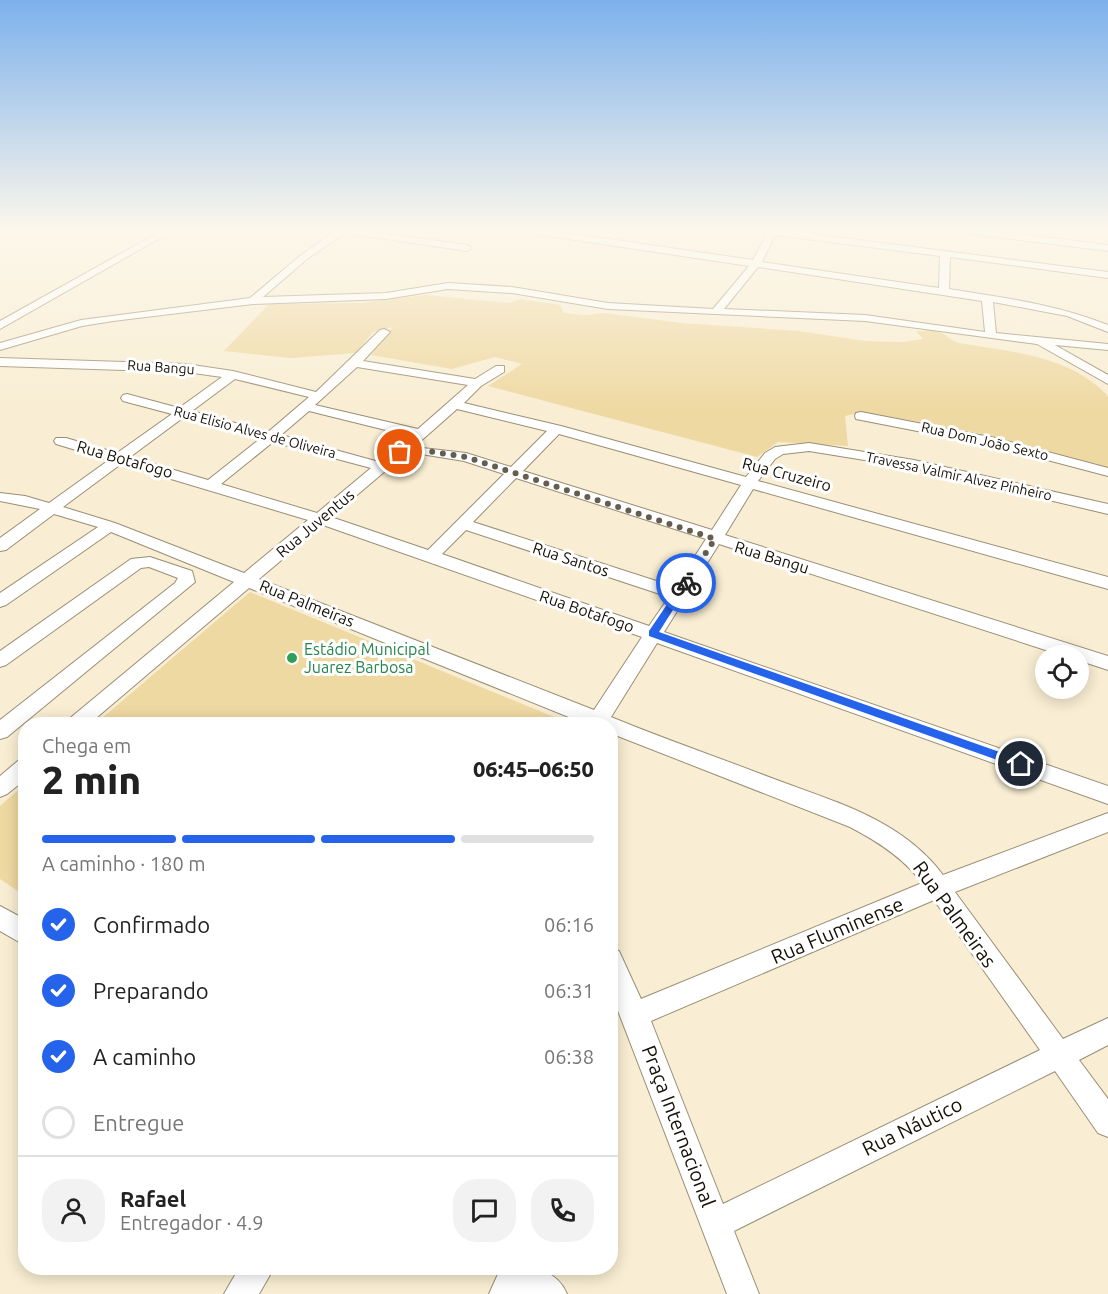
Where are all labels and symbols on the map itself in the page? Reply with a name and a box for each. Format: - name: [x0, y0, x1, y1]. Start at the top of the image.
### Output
- street label: Rua Bangu: [127, 357, 195, 377]
- street label: Rua Elisio Alves de Oliveira: [172, 403, 338, 461]
- street label: Rua Dom João Sexto: [920, 419, 1050, 463]
- pin: [374, 426, 425, 477]
- street label: Rua Botafogo: [75, 437, 175, 481]
- street label: Travessa Valmir Alvez Pinheiro: [865, 448, 1053, 504]
- street label: Rua Cruzeiro: [741, 453, 833, 495]
- street label: Rua Juventus: [272, 485, 358, 561]
- street label: Rua Bangu: [733, 537, 811, 577]
- street label: Rua Santos: [531, 538, 612, 580]
- courier: [656, 553, 716, 613]
- street label: Rua Palmeiras: [257, 576, 357, 630]
- street label: Rua Botafogo: [537, 586, 637, 636]
- place label: Estádio Municipal Juarez Barbosa: [304, 640, 430, 676]
- marker: Estádio Municipal Juarez Barbosa: [285, 651, 299, 665]
- pin: [995, 738, 1046, 789]
- street label: Rua Palmeiras: [909, 856, 1001, 972]
- street label: Rua Fluminense: [767, 892, 907, 968]
- street label: Praça Internacional: [638, 1042, 720, 1210]
- street label: Rua Náutico: [858, 1092, 966, 1160]

